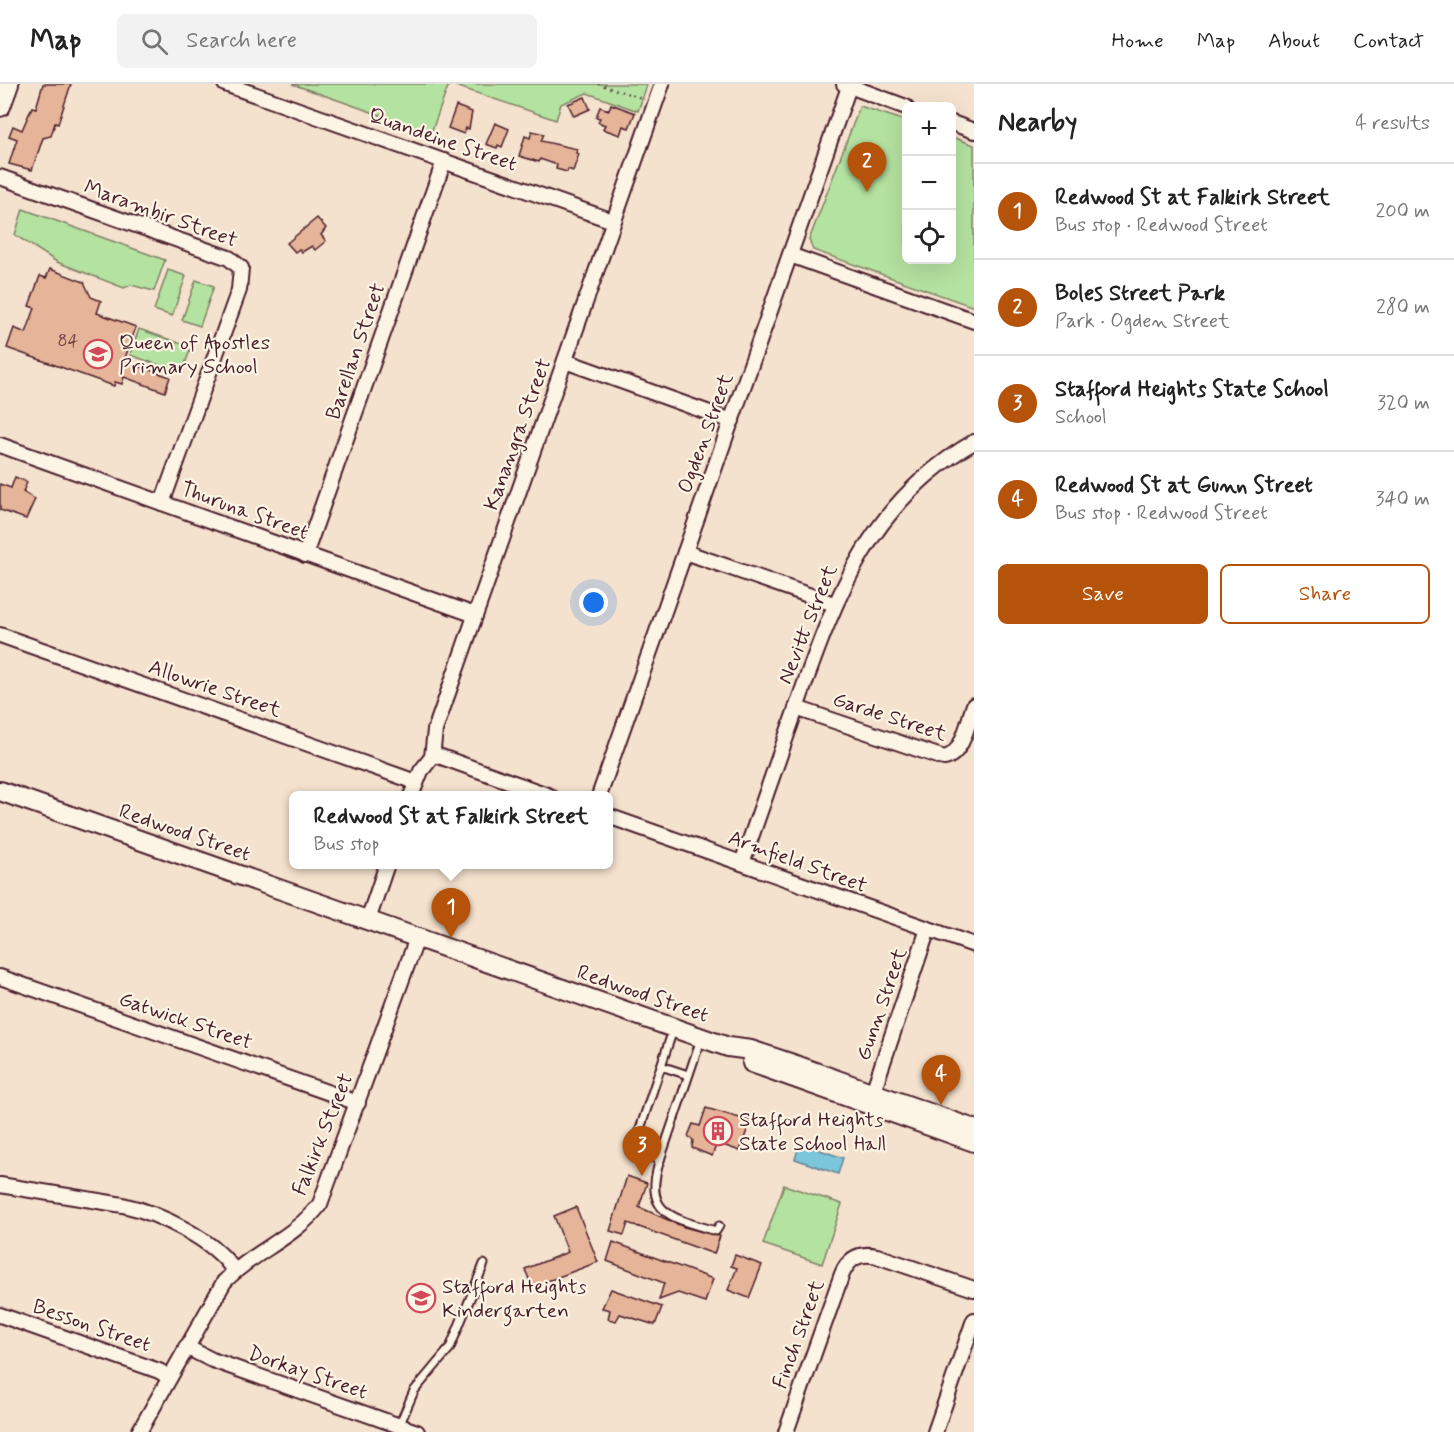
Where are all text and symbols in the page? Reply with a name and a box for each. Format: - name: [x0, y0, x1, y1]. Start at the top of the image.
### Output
- search box: [117, 14, 537, 68]
- text: Map: [30, 23, 81, 60]
- icon: search: [138, 25, 171, 58]
- text: Search here: [186, 27, 297, 55]
- text: Home: [1112, 27, 1164, 55]
- text: Map: [1197, 27, 1235, 55]
- text: About: [1268, 27, 1320, 55]
- text: Contact: [1353, 27, 1424, 55]
- street label: Quandeine Street: [365, 101, 521, 179]
- map controls: [902, 102, 956, 264]
- button: +: [902, 102, 956, 156]
- text: Nearby: [998, 106, 1077, 140]
- text: 4 results: [1355, 110, 1430, 137]
- pin: 2: [848, 142, 886, 192]
- button: −: [902, 156, 956, 210]
- street label: Marambir Street: [80, 173, 241, 255]
- text: Redwood St at Falkirk Street: [1055, 184, 1330, 212]
- text: 1: [1013, 198, 1022, 225]
- text: 200 m: [1375, 198, 1430, 225]
- button: locate: [902, 210, 956, 264]
- text: Bus stop · Redwood Street: [1055, 212, 1268, 239]
- street label: Barellan Street: [319, 279, 392, 423]
- text: Boles Street Park: [1055, 280, 1225, 308]
- text: 2: [1013, 294, 1022, 321]
- text: 280 m: [1376, 294, 1430, 321]
- text: Park · Ogden Street: [1055, 308, 1230, 335]
- house number: 84: [57, 329, 79, 353]
- place label: Queen of Apostles Primary School: [119, 329, 270, 381]
- school or university icon: Queen of Apostles Primary School: [82, 338, 114, 370]
- street label: Kanangra Street: [477, 354, 558, 514]
- street label: Ogden Street: [671, 369, 741, 497]
- text: Stafford Heights State School: [1055, 376, 1329, 404]
- text: 3: [1013, 390, 1022, 417]
- text: 320 m: [1377, 390, 1430, 417]
- text: School: [1055, 404, 1107, 431]
- text: Redwood St at Gunn Street: [1055, 472, 1313, 500]
- street label: Thuruna Street: [177, 475, 313, 547]
- text: 4: [1012, 486, 1023, 513]
- text: 340 m: [1375, 486, 1430, 513]
- text: Bus stop · Redwood Street: [1055, 500, 1268, 527]
- street label: Nevitt Street: [771, 560, 845, 688]
- button: Save: [998, 564, 1208, 624]
- button: Share: [1220, 564, 1430, 624]
- your location: [579, 588, 608, 617]
- street label: Allowrie Street: [145, 653, 285, 725]
- street label: Garde Street: [829, 685, 951, 749]
- popup: [289, 791, 613, 869]
- street label: Redwood Street: [115, 797, 254, 869]
- text: Redwood St at Falkirk Street: [313, 803, 589, 831]
- street label: Armfield Street: [724, 824, 871, 900]
- text: Bus stop: [313, 831, 380, 858]
- pin: 1: [432, 888, 470, 938]
- street label: Gunn Street: [850, 944, 914, 1064]
- street label: Redwood Street: [573, 958, 712, 1030]
- street label: Gatwick Street: [115, 985, 256, 1057]
- pin: 4: [922, 1056, 960, 1105]
- street label: Falkirk Street: [286, 1069, 360, 1200]
- place label: Stafford Heights State School Hall: [739, 1106, 887, 1158]
- building icon: Stafford Heights State School Hall: [702, 1115, 734, 1147]
- pin: 3: [622, 1126, 662, 1176]
- place label: Stafford Heights Kindergarten: [442, 1273, 587, 1327]
- street label: Finch Street: [766, 1275, 832, 1393]
- school or university icon: Stafford Heights Kindergarten: [405, 1282, 437, 1314]
- street label: Besson Street: [29, 1293, 155, 1359]
- street label: Dorkay Street: [244, 1339, 371, 1407]

